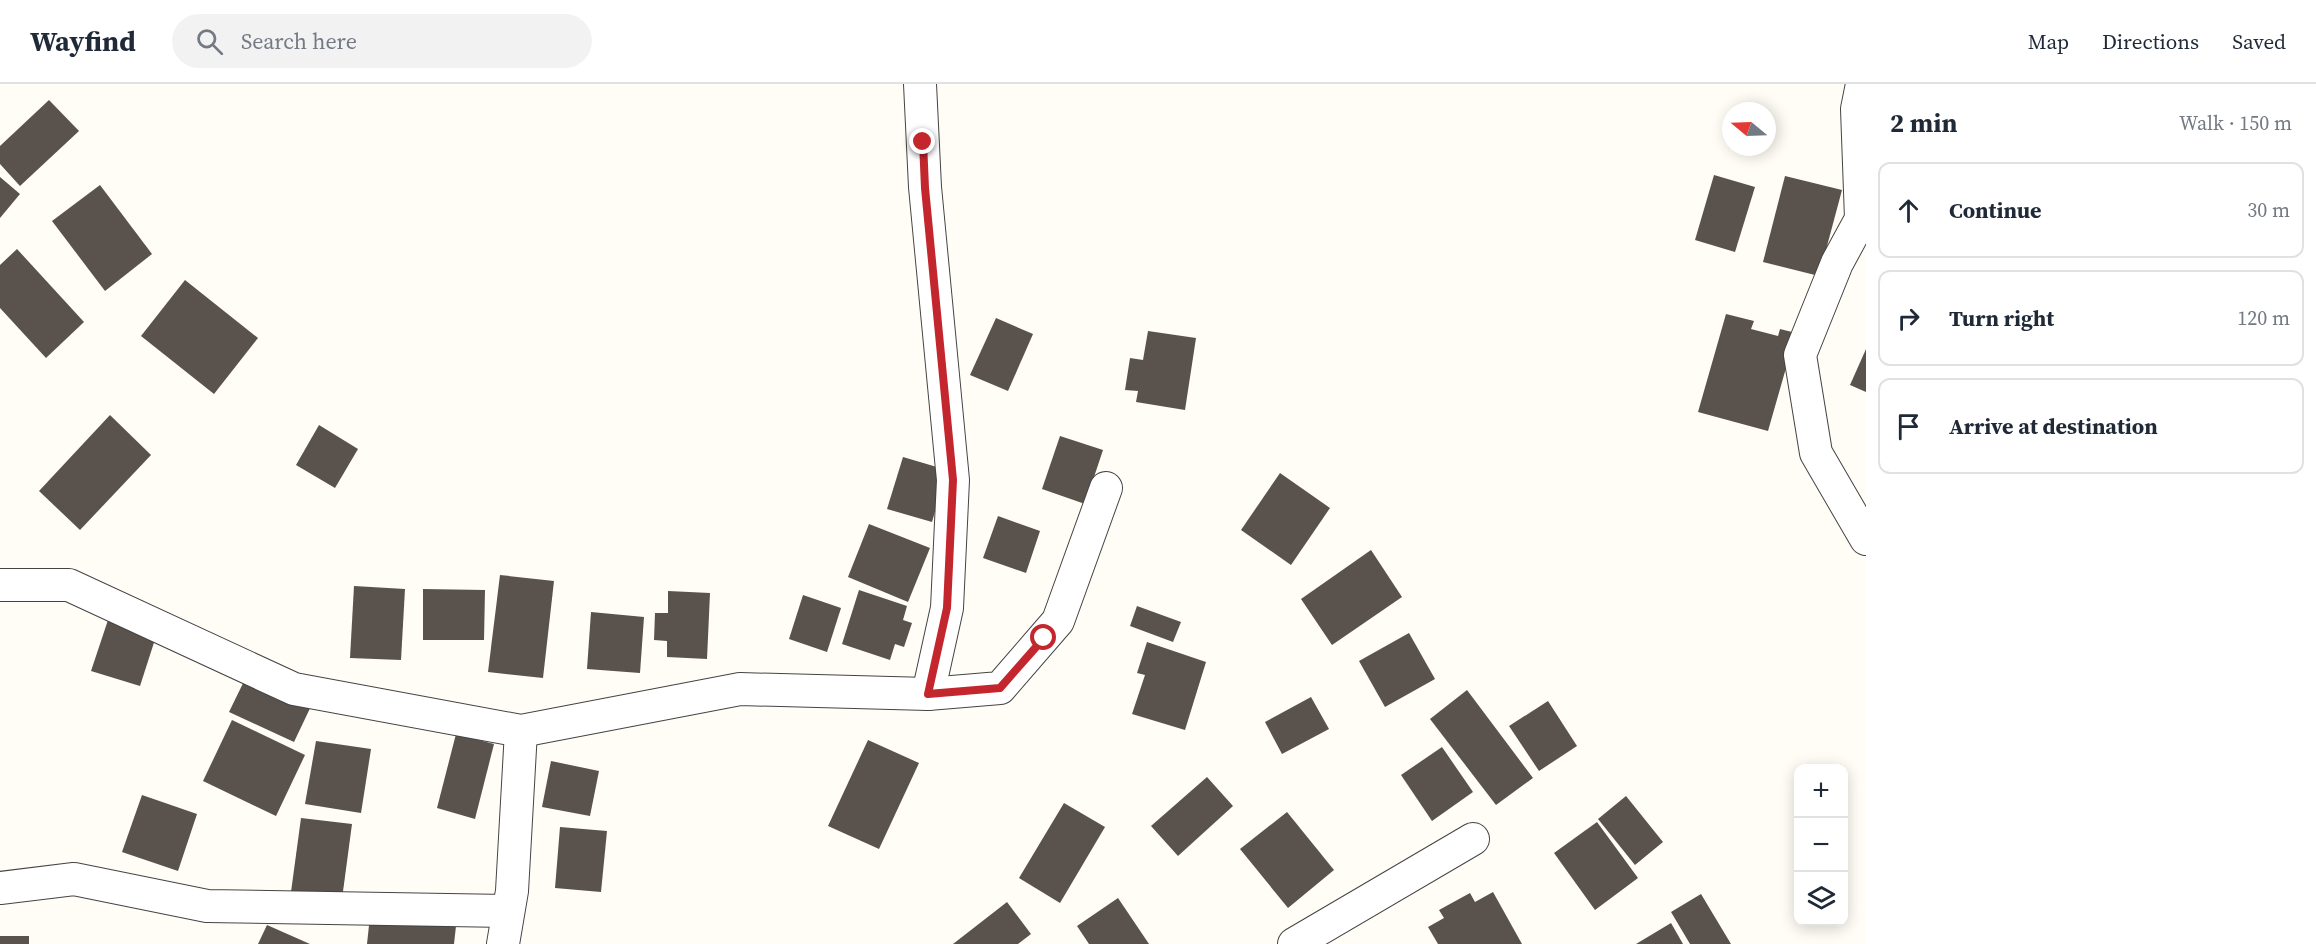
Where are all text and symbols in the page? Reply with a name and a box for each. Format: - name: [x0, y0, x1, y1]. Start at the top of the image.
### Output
- search box: [172, 14, 592, 68]
- text: Wayfind: [30, 22, 136, 60]
- icon: search: [193, 25, 226, 58]
- text: Search here: [241, 26, 357, 56]
- text: Map: [2028, 27, 2069, 56]
- text: Directions: [2102, 27, 2199, 56]
- text: Saved: [2232, 27, 2286, 56]
- north arrow: [1722, 102, 1776, 156]
- text: 2 min: [1890, 105, 1957, 141]
- text: Walk · 150 m: [2179, 109, 2292, 137]
- route end: [909, 128, 935, 154]
- icon: ahead: [1892, 194, 1925, 227]
- text: Continue: [1949, 195, 2042, 225]
- text: 30 m: [2247, 196, 2290, 224]
- icon: right: [1892, 302, 1925, 335]
- text: Turn right: [1949, 303, 2054, 333]
- text: 120 m: [2237, 304, 2290, 332]
- icon: arrive: [1892, 410, 1925, 443]
- text: Arrive at destination: [1949, 411, 2158, 441]
- route start: [1030, 624, 1056, 650]
- map controls: [1794, 764, 1848, 926]
- button: +: [1794, 764, 1848, 818]
- button: −: [1794, 818, 1848, 872]
- button: layers: [1794, 872, 1848, 926]

